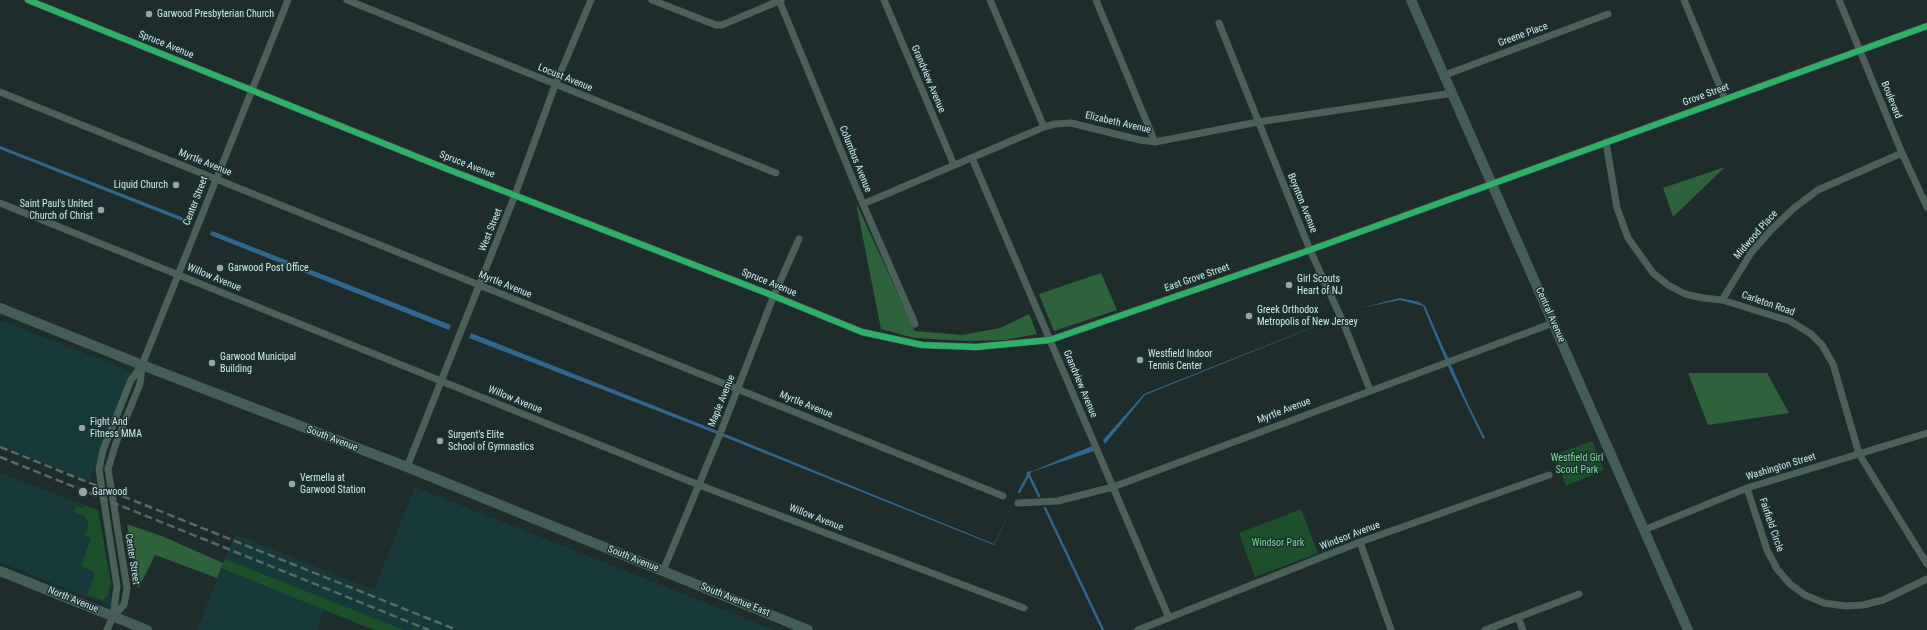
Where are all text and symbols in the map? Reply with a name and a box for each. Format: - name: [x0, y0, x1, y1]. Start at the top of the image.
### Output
- place label: Garwood Presbyterian Church: [157, 8, 274, 20]
- marker: Garwood Presbyterian Church: [144, 9, 154, 19]
- street label: Greene Place: [1497, 20, 1549, 50]
- street label: Spruce Avenue: [137, 29, 195, 61]
- street label: Grandview Avenue: [908, 43, 948, 115]
- street label: Locust Avenue: [536, 62, 594, 94]
- street label: Boulevard: [1878, 80, 1904, 120]
- street label: Grove Street: [1681, 81, 1731, 109]
- street label: Elizabeth Avenue: [1084, 110, 1152, 136]
- street label: Columbus Avenue: [836, 124, 874, 194]
- street label: Myrtle Avenue: [177, 147, 233, 179]
- street label: Spruce Avenue: [438, 149, 496, 181]
- street label: Boynton Avenue: [1285, 171, 1319, 235]
- street label: Center Street: [181, 175, 211, 227]
- place label: Liquid Church: [114, 179, 168, 191]
- marker: Liquid Church: [171, 180, 181, 190]
- place label: Saint Paul's United Church of Christ: [20, 198, 93, 222]
- marker: Saint Paul's United Church of Christ: [96, 205, 106, 215]
- street label: West Street: [477, 207, 505, 253]
- street label: Midwood Place: [1732, 208, 1780, 262]
- street label: East Grove Street: [1163, 261, 1231, 295]
- street label: Willow Avenue: [185, 262, 243, 294]
- place label: Garwood Post Office: [228, 262, 309, 274]
- marker: Garwood Post Office: [215, 263, 225, 273]
- street label: Spruce Avenue: [740, 267, 798, 299]
- street label: Myrtle Avenue: [477, 269, 533, 301]
- place label: Girl Scouts Heart of NJ: [1297, 273, 1343, 296]
- marker: Girl Scouts Heart of NJ: [1284, 280, 1294, 290]
- street label: Central Avenue: [1532, 286, 1568, 344]
- street label: Carleton Road: [1740, 289, 1796, 319]
- place label: Greek Orthodox Metropolis of New Jersey: [1257, 304, 1358, 328]
- marker: Greek Orthodox Metropolis of New Jersey: [1244, 311, 1254, 321]
- street label: Grandview Avenue: [1060, 348, 1100, 420]
- place label: Westfield Indoor Tennis Center: [1148, 348, 1212, 372]
- place label: Garwood Municipal Building: [220, 351, 296, 374]
- marker: Westfield Indoor Tennis Center: [1135, 355, 1145, 365]
- marker: Garwood Municipal Building: [207, 358, 217, 368]
- street label: Maple Avenue: [706, 373, 738, 429]
- street label: Willow Avenue: [486, 384, 544, 416]
- street label: Myrtle Avenue: [778, 389, 834, 421]
- street label: Myrtle Avenue: [1256, 395, 1312, 427]
- place label: Fight And Fitness MMA: [90, 416, 142, 440]
- marker: Fight And Fitness MMA: [77, 423, 87, 433]
- street label: South Avenue: [305, 424, 359, 454]
- place label: Surgent's Elite School of Gymnastics: [448, 429, 534, 452]
- marker: Surgent's Elite School of Gymnastics: [435, 436, 445, 446]
- street label: Washington Street: [1745, 451, 1817, 483]
- park label: Westfield Girl Scout Park: [1551, 452, 1603, 476]
- place label: Vermella at Garwood Station: [300, 472, 366, 496]
- marker: Vermella at Garwood Station: [287, 479, 297, 489]
- marker: Garwood: [77, 486, 89, 498]
- place label: Garwood: [92, 486, 127, 498]
- street label: Fairfield Circle: [1756, 496, 1786, 554]
- street label: Willow Avenue: [787, 502, 845, 534]
- street label: Windsor Avenue: [1318, 519, 1382, 553]
- street label: Center Street: [122, 533, 142, 585]
- park label: Windsor Park: [1252, 537, 1304, 549]
- street label: South Avenue: [606, 543, 660, 575]
- street label: South Avenue East: [699, 581, 771, 619]
- street label: North Avenue: [46, 584, 100, 616]

